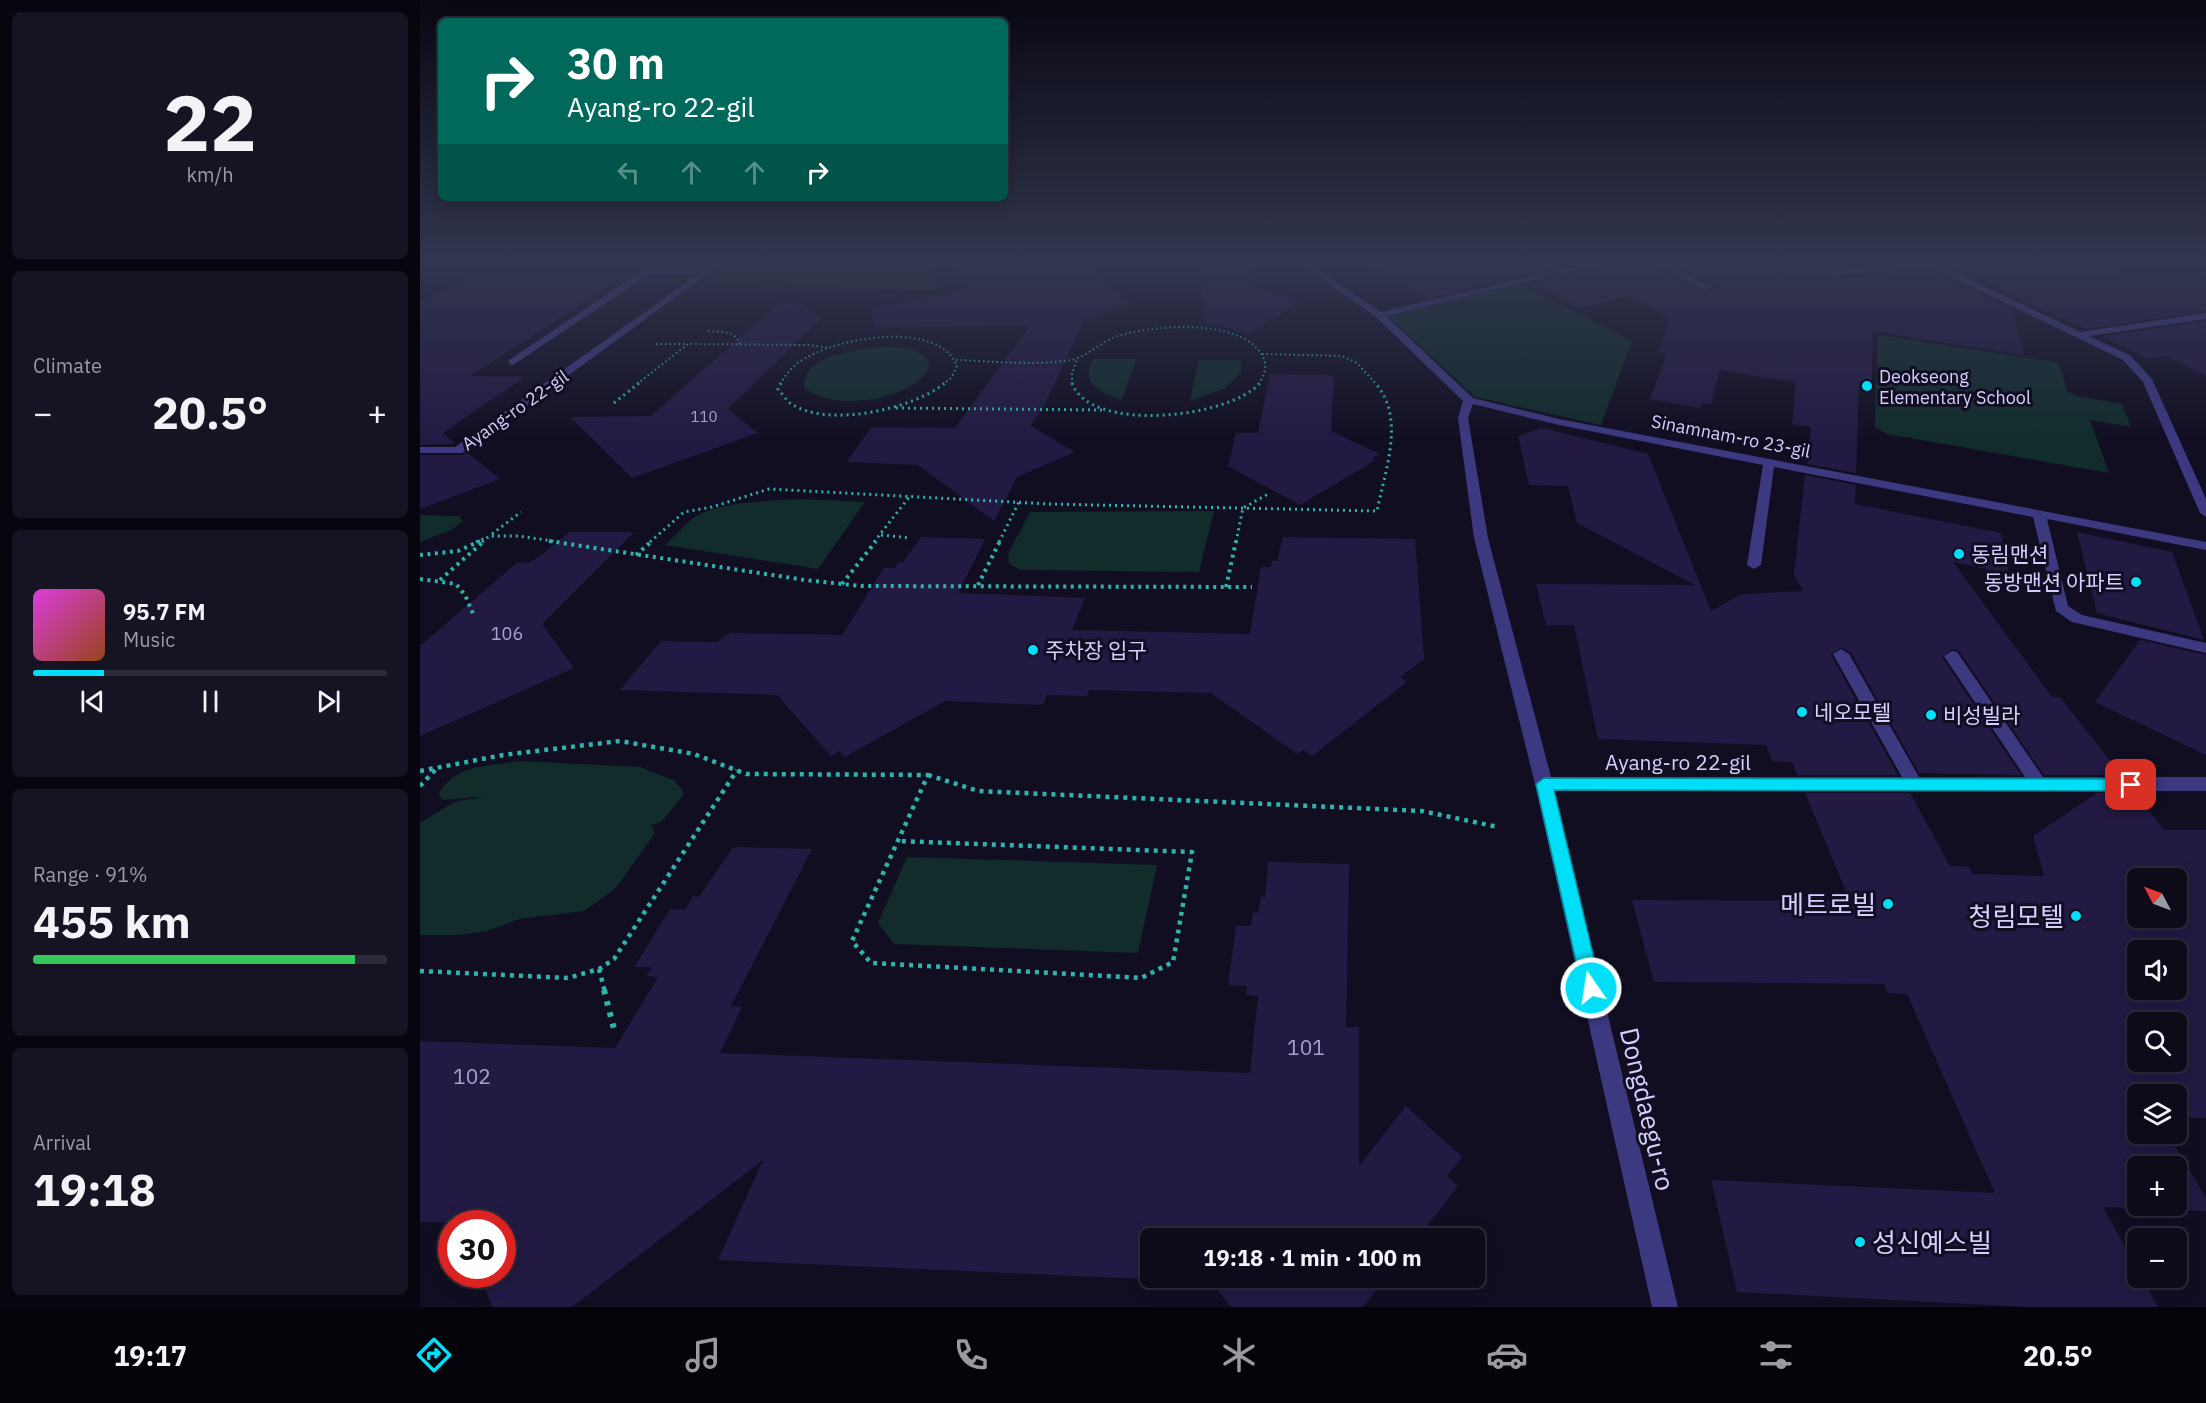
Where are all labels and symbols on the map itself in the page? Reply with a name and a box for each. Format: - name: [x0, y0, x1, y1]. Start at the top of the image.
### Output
- street label: Ayang-ro 22-gil: [457, 365, 573, 455]
- place label: Deokseong Elementary School: [1879, 365, 2031, 409]
- marker: Deokseong Elementary School: [1860, 379, 1874, 393]
- house number: 110: [690, 407, 718, 426]
- street label: Sinamnam-ro 23-gil: [1649, 409, 1813, 463]
- place label: 동림맨션: [1971, 540, 2048, 568]
- marker: 동림맨션: [1952, 547, 1966, 561]
- place label: 동방맨션 아파트: [1984, 568, 2124, 596]
- marker: 동방맨션 아파트: [2129, 575, 2143, 589]
- house number: 106: [491, 622, 523, 645]
- place label: 주차장 입구: [1045, 636, 1147, 664]
- marker: 주차장 입구: [1026, 643, 1040, 657]
- place label: 네오모텔: [1814, 698, 1891, 726]
- place label: 비성빌라: [1943, 701, 2020, 729]
- marker: 네오모텔: [1795, 705, 1809, 719]
- marker: 비성빌라: [1924, 708, 1938, 722]
- street label: Ayang-ro 22-gil: [1605, 748, 1751, 776]
- pin: [2105, 759, 2156, 810]
- north arrow: [2127, 868, 2187, 928]
- place label: 메트로빌: [1780, 887, 1876, 921]
- marker: 메트로빌: [1881, 897, 1895, 911]
- place label: 청림모텔: [1968, 899, 2064, 933]
- marker: 청림모텔: [2069, 909, 2083, 923]
- position arrow: [1559, 956, 1623, 1020]
- street label: Dongdaegu-ro: [1613, 1024, 1683, 1194]
- house number: 101: [1287, 1033, 1325, 1061]
- house number: 102: [453, 1062, 491, 1090]
- speed limit sign: 30: [438, 1210, 516, 1288]
- place label: 성신예스빌: [1872, 1225, 1992, 1259]
- marker: 성신예스빌: [1853, 1235, 1867, 1249]

